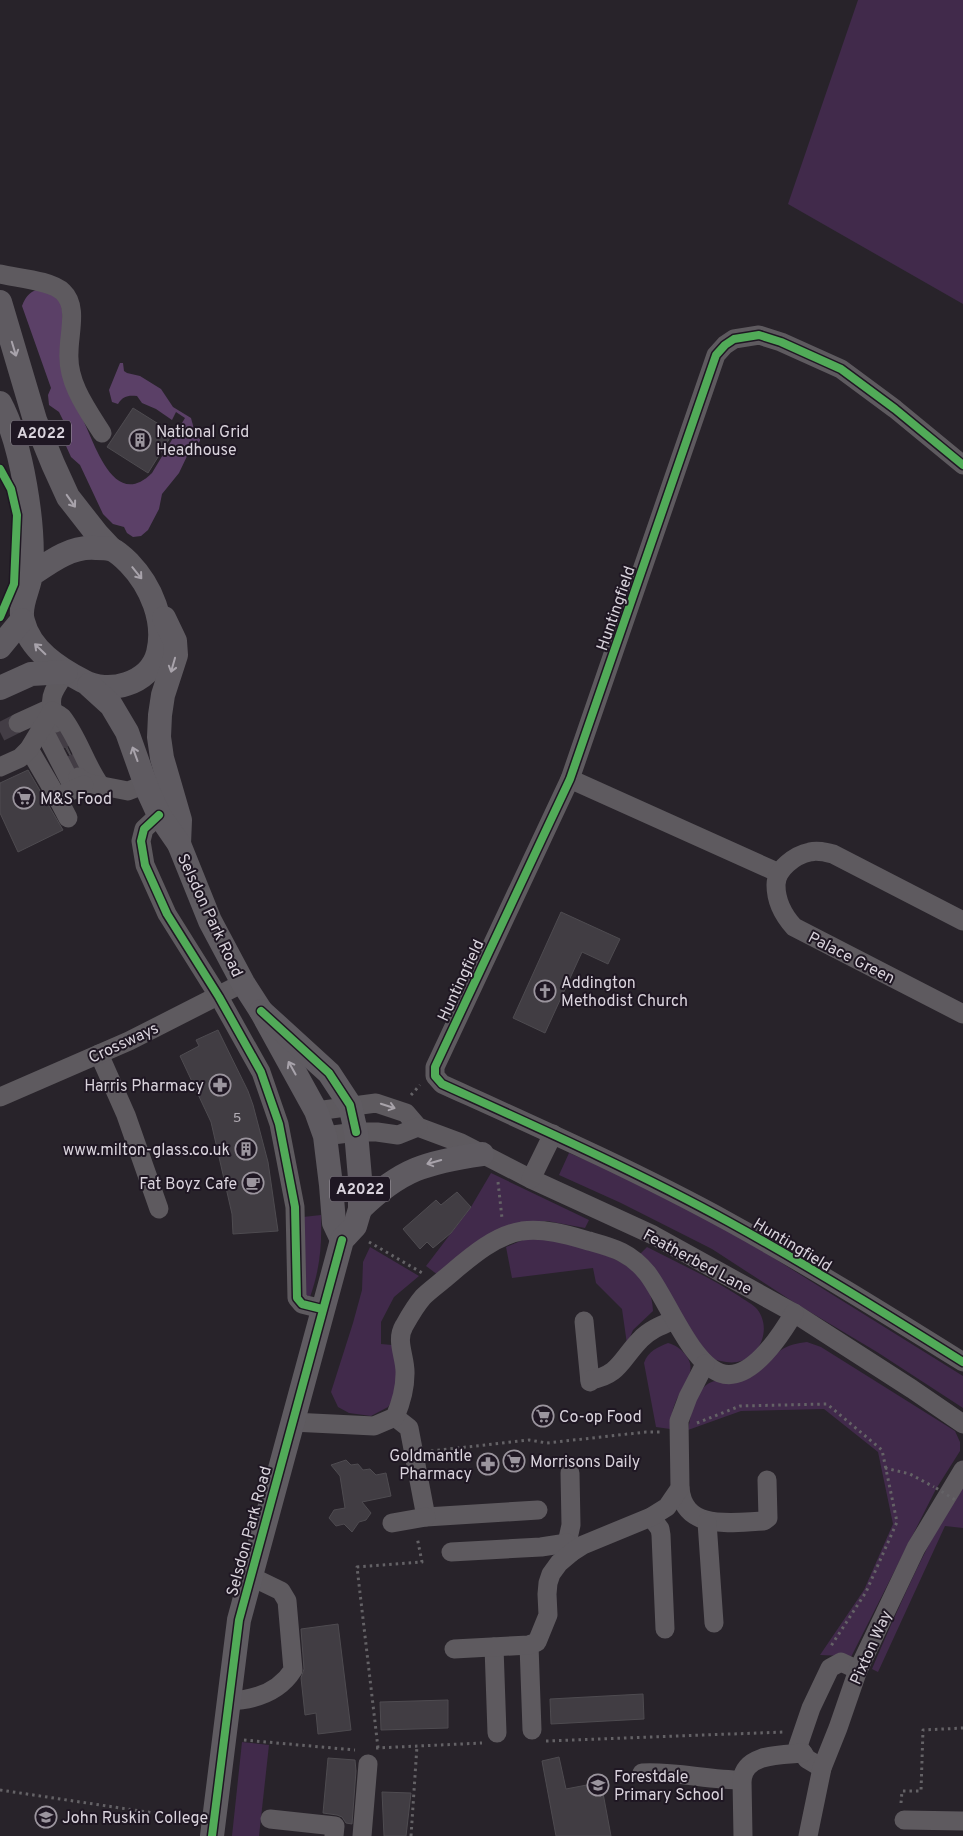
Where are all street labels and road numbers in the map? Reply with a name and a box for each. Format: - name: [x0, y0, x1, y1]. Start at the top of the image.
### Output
- road number: A2022: [11, 420, 71, 446]
- street label: Huntingfield: [593, 564, 641, 654]
- street label: Selsdon Park Road: [172, 851, 247, 981]
- street label: Palace Green: [804, 928, 898, 989]
- street label: Huntingfield: [434, 937, 490, 1025]
- street label: Crossways: [86, 1019, 162, 1069]
- road number: A2022: [330, 1176, 390, 1202]
- street label: Huntingfield: [749, 1214, 835, 1277]
- street label: Featherbed Lane: [639, 1226, 755, 1300]
- street label: Selsdon Park Road: [223, 1464, 277, 1599]
- street label: Pixton Way: [847, 1608, 897, 1688]

